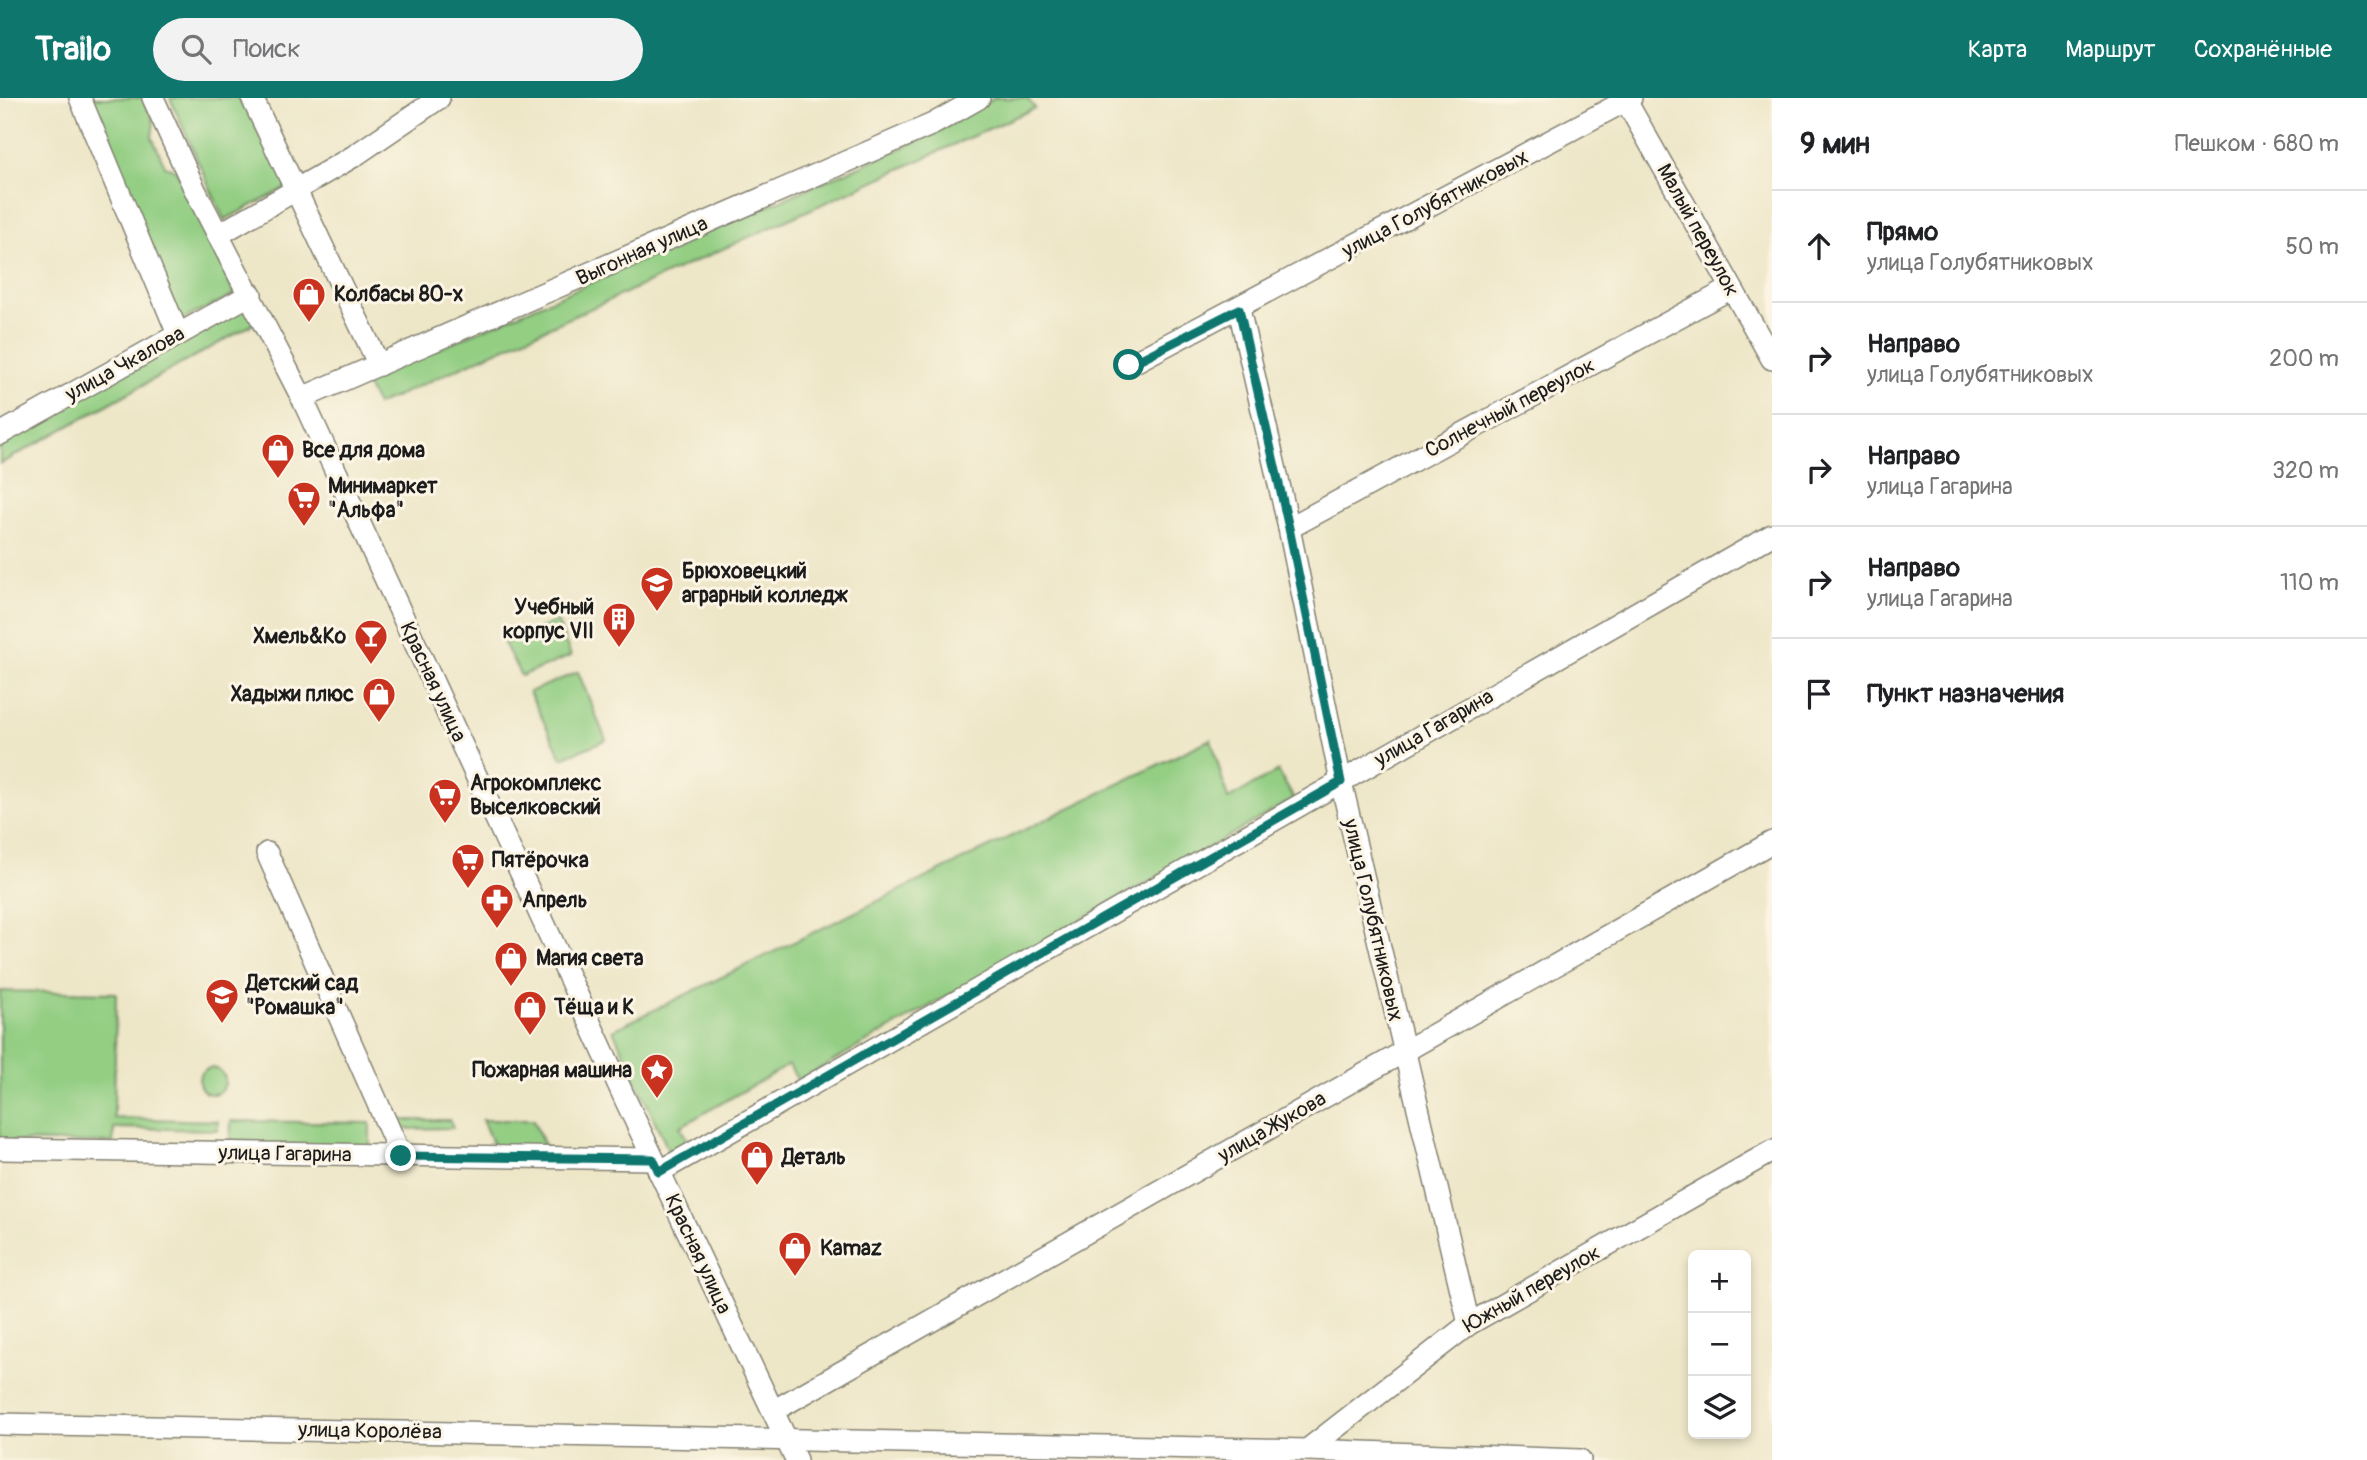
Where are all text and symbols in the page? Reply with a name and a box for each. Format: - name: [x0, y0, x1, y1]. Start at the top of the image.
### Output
- search box: [153, 18, 643, 81]
- text: Trailo: [35, 29, 111, 70]
- icon: search: [177, 30, 215, 68]
- text: Поиск: [233, 33, 301, 65]
- text: Карта: [1968, 35, 2027, 64]
- text: Маршрут: [2065, 35, 2156, 64]
- text: Сохранённые: [2194, 35, 2332, 64]
- text: 9 мин: [1800, 125, 1870, 162]
- text: Пешком · 680 m: [2175, 129, 2339, 158]
- street label: улица Голубятниковых: [1336, 144, 1533, 265]
- street label: Малый переулок: [1650, 159, 1746, 301]
- street label: Выгонная улица: [572, 210, 712, 292]
- text: Прямо: [1867, 216, 1938, 248]
- icon: ahead: [1800, 227, 1838, 265]
- text: 50 m: [2285, 232, 2339, 261]
- text: улица Голубятниковых: [1867, 248, 2094, 277]
- shop icon: Колбасы 80-х: [290, 275, 328, 324]
- place label: Колбасы 80-х: [334, 281, 463, 308]
- street label: улица Чкалова: [60, 320, 189, 408]
- text: Направо: [1867, 328, 1960, 360]
- icon: right: [1800, 339, 1838, 377]
- text: 200 m: [2269, 344, 2339, 373]
- route start: [1113, 349, 1144, 380]
- street label: Солнечный переулок: [1420, 352, 1600, 464]
- text: улица Голубятниковых: [1867, 360, 2094, 389]
- shop icon: Все для дома: [259, 431, 297, 480]
- place label: Все для дома: [302, 437, 425, 464]
- text: Направо: [1867, 440, 1960, 472]
- icon: right: [1800, 451, 1838, 489]
- text: 320 m: [2272, 456, 2339, 485]
- text: улица Гагарина: [1867, 472, 2013, 501]
- place label: Минимаркет "Альфа": [328, 473, 438, 524]
- supermarket icon: Минимаркет "Альфа": [285, 479, 323, 528]
- text: Направо: [1867, 552, 1960, 584]
- place label: Брюховецкий аграрный колледж: [682, 558, 848, 609]
- icon: right: [1800, 563, 1838, 601]
- school or university icon: Брюховецкий аграрный колледж: [638, 564, 676, 613]
- text: 110 m: [2280, 568, 2339, 597]
- text: улица Гагарина: [1867, 584, 2013, 613]
- place label: Учебный корпус VII: [503, 594, 594, 645]
- building icon: Учебный корпус VII: [600, 600, 638, 649]
- bar icon: Хмель&Ко: [352, 617, 390, 666]
- street label: Красная улица: [393, 618, 473, 746]
- place label: Хмель&Ко: [253, 623, 347, 650]
- shop icon: Хадыжи плюс: [360, 675, 398, 724]
- icon: arrive: [1800, 675, 1838, 713]
- text: Пункт назначения: [1867, 678, 2064, 710]
- place label: Хадыжи плюс: [231, 681, 354, 708]
- street label: улица Гагарина: [1369, 683, 1498, 773]
- place label: Агрокомплекс Выселковский: [470, 770, 602, 821]
- supermarket icon: Агрокомплекс Выселковский: [426, 776, 464, 825]
- street label: улица Голубятниковых: [1336, 815, 1409, 1024]
- supermarket icon: Пятёрочка: [449, 841, 487, 890]
- place label: Пятёрочка: [492, 847, 589, 874]
- pharmacy icon: Апрель: [478, 881, 516, 930]
- place label: Апрель: [522, 887, 587, 914]
- shop icon: Магия света: [492, 939, 530, 988]
- place label: Магия света: [536, 945, 644, 972]
- place label: Детский сад "Ромашка": [244, 970, 358, 1021]
- school or university icon: Детский сад "Ромашка": [203, 976, 241, 1025]
- shop icon: Тёща и К: [511, 988, 549, 1037]
- place label: Тёща и К: [553, 994, 634, 1021]
- place icon: Пожарная машина: [638, 1051, 676, 1100]
- place label: Пожарная машина: [472, 1057, 632, 1084]
- street label: улица Жукова: [1212, 1085, 1331, 1169]
- shop icon: Деталь: [738, 1138, 776, 1187]
- street label: улица Гагарина: [217, 1139, 352, 1169]
- route end: [385, 1140, 416, 1171]
- place label: Деталь: [780, 1144, 846, 1171]
- street label: Красная улица: [658, 1190, 738, 1318]
- shop icon: Kamaz: [776, 1229, 814, 1278]
- place label: Kamaz: [820, 1235, 882, 1262]
- street label: Южный переулок: [1459, 1239, 1605, 1339]
- map controls: [1688, 1250, 1751, 1439]
- button: +: [1688, 1250, 1751, 1313]
- button: −: [1688, 1313, 1751, 1376]
- button: layers: [1688, 1376, 1751, 1439]
- street label: улица Королёва: [297, 1416, 442, 1446]

